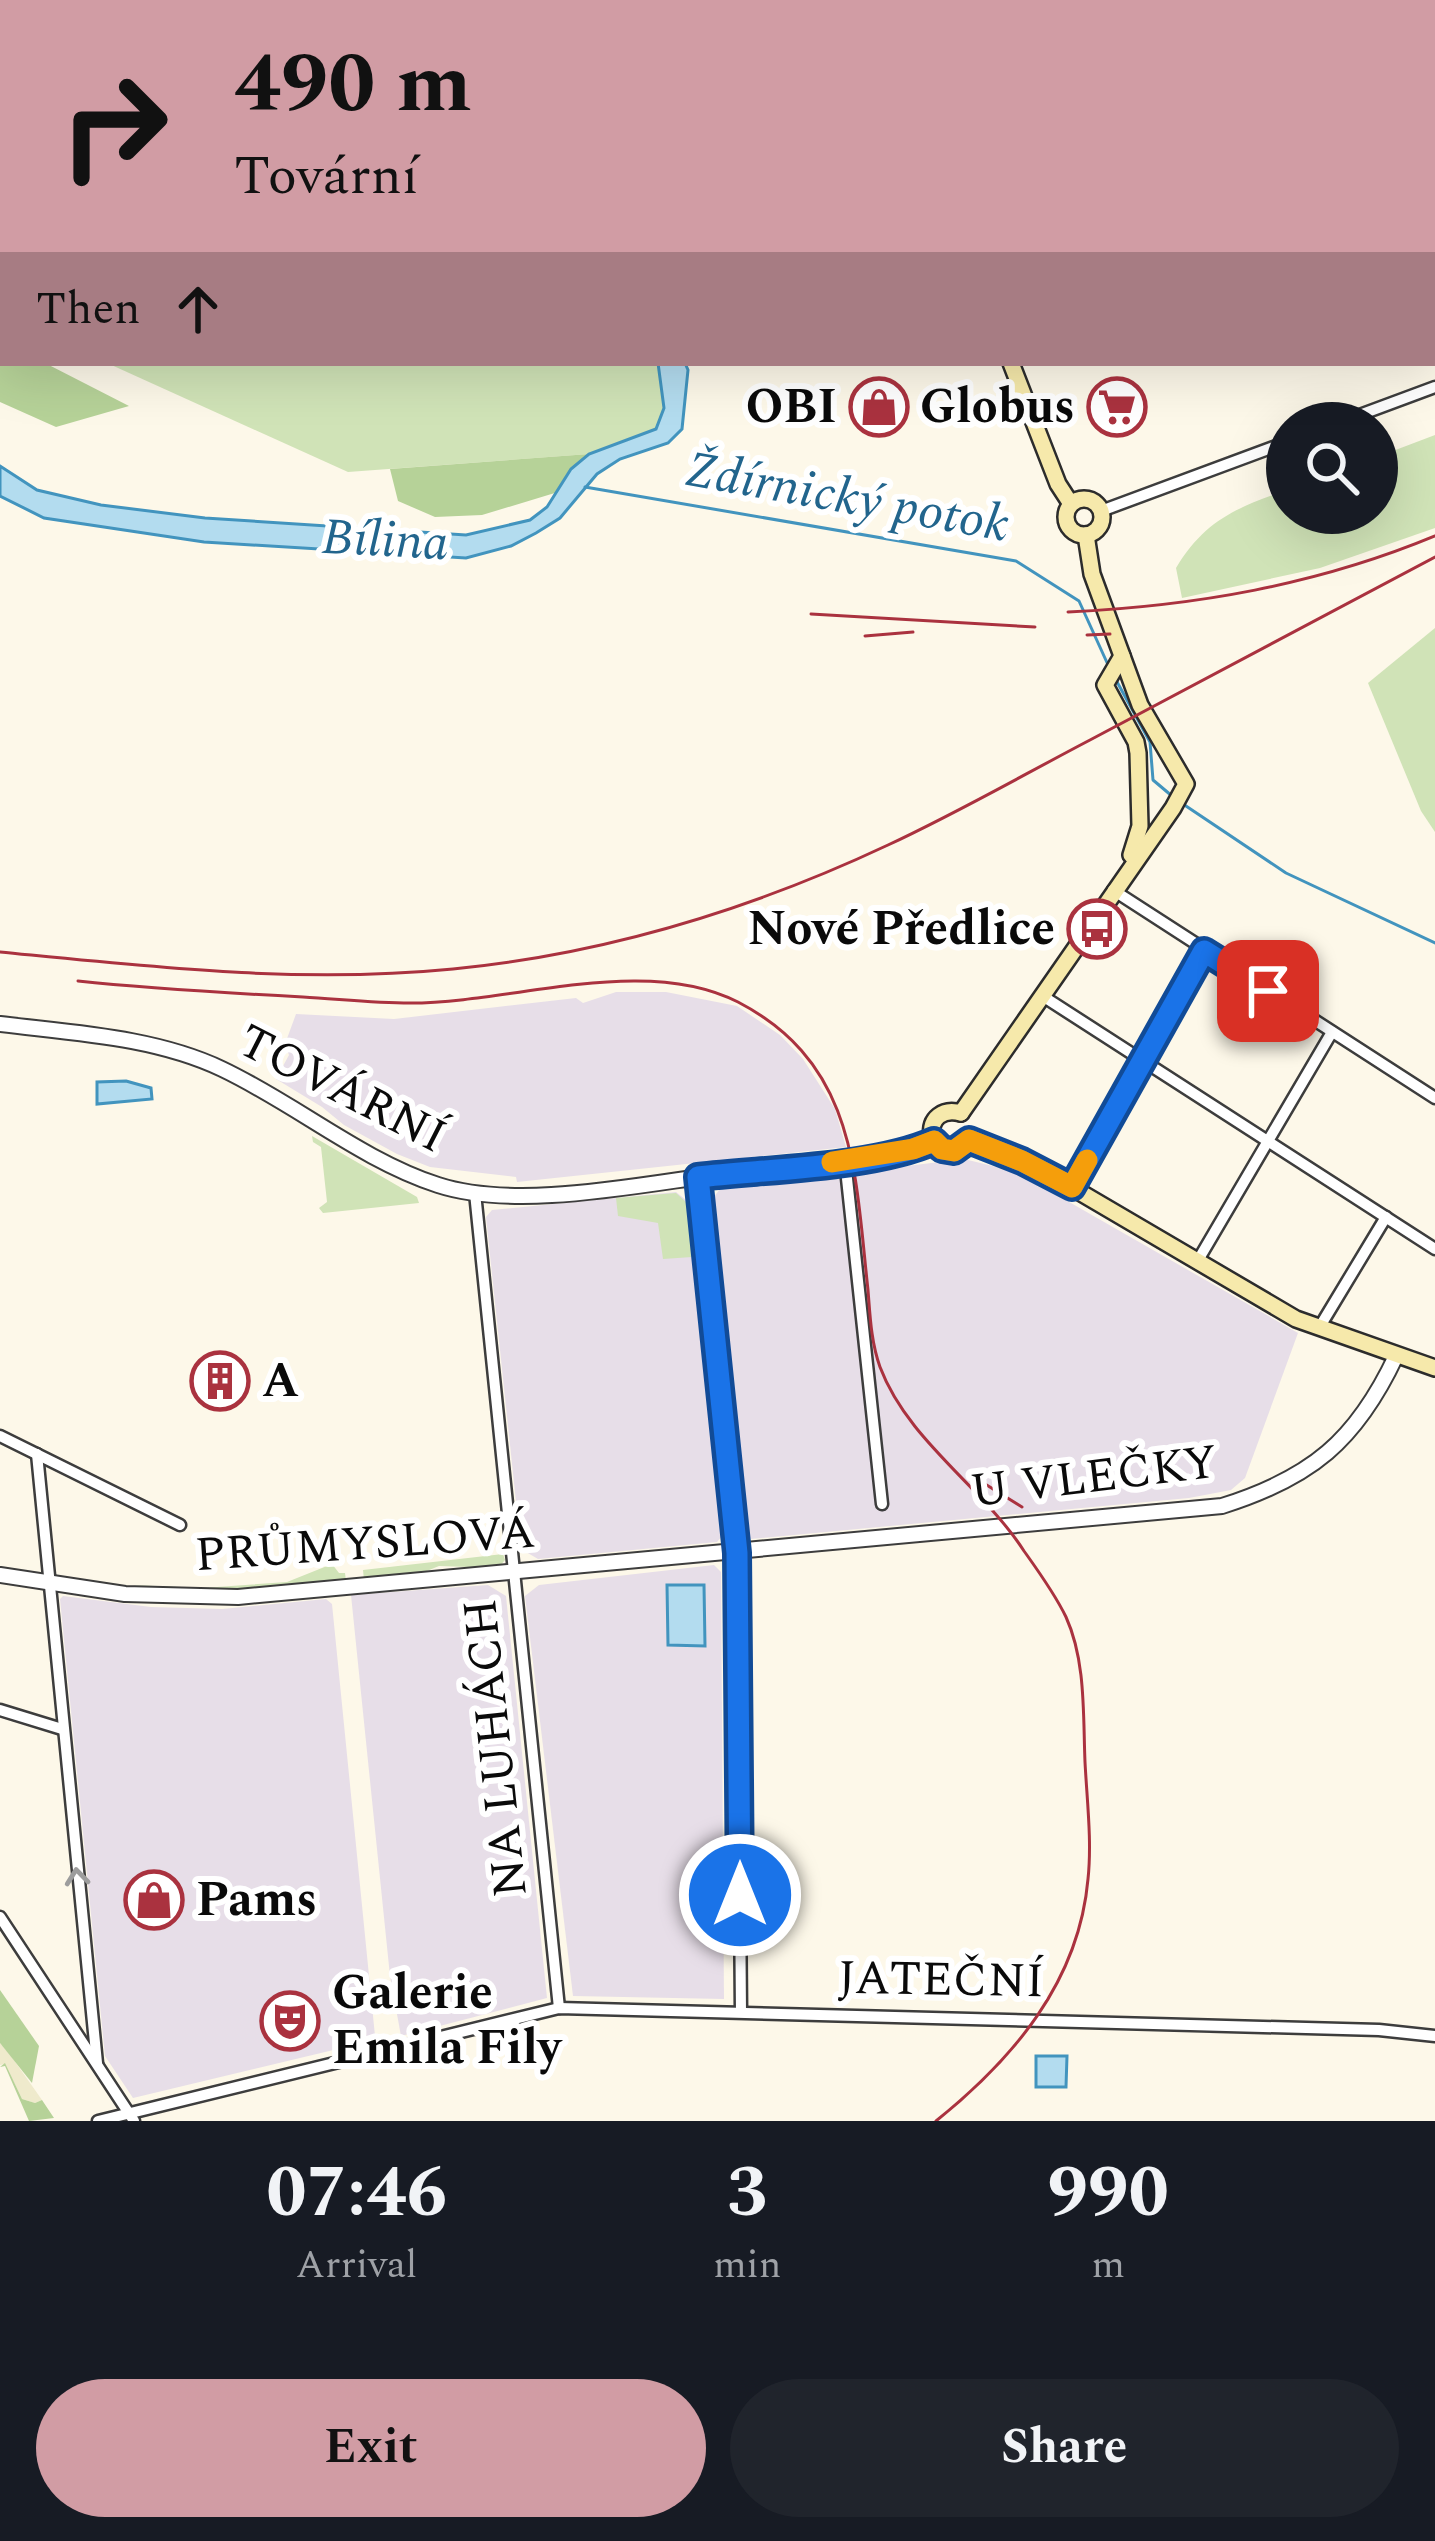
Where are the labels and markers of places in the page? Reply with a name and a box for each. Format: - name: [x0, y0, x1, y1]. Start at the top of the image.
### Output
- place label: OBI: [745, 371, 837, 444]
- place label: Globus: [920, 371, 1075, 444]
- shop icon: OBI: [848, 376, 910, 438]
- supermarket icon: Globus: [1086, 376, 1148, 438]
- place label: Nové Předlice: [747, 893, 1055, 966]
- bus stop icon: Nové Předlice: [1066, 898, 1128, 960]
- pin: [1217, 940, 1319, 1042]
- place label: A: [262, 1345, 299, 1418]
- building icon: A: [189, 1350, 251, 1412]
- place label: Pams: [196, 1864, 317, 1937]
- shop icon: Pams: [123, 1869, 185, 1931]
- place label: Galerie Emila Fily: [332, 1957, 563, 2085]
- theatre icon: Galerie Emila Fily: [259, 1990, 321, 2052]

